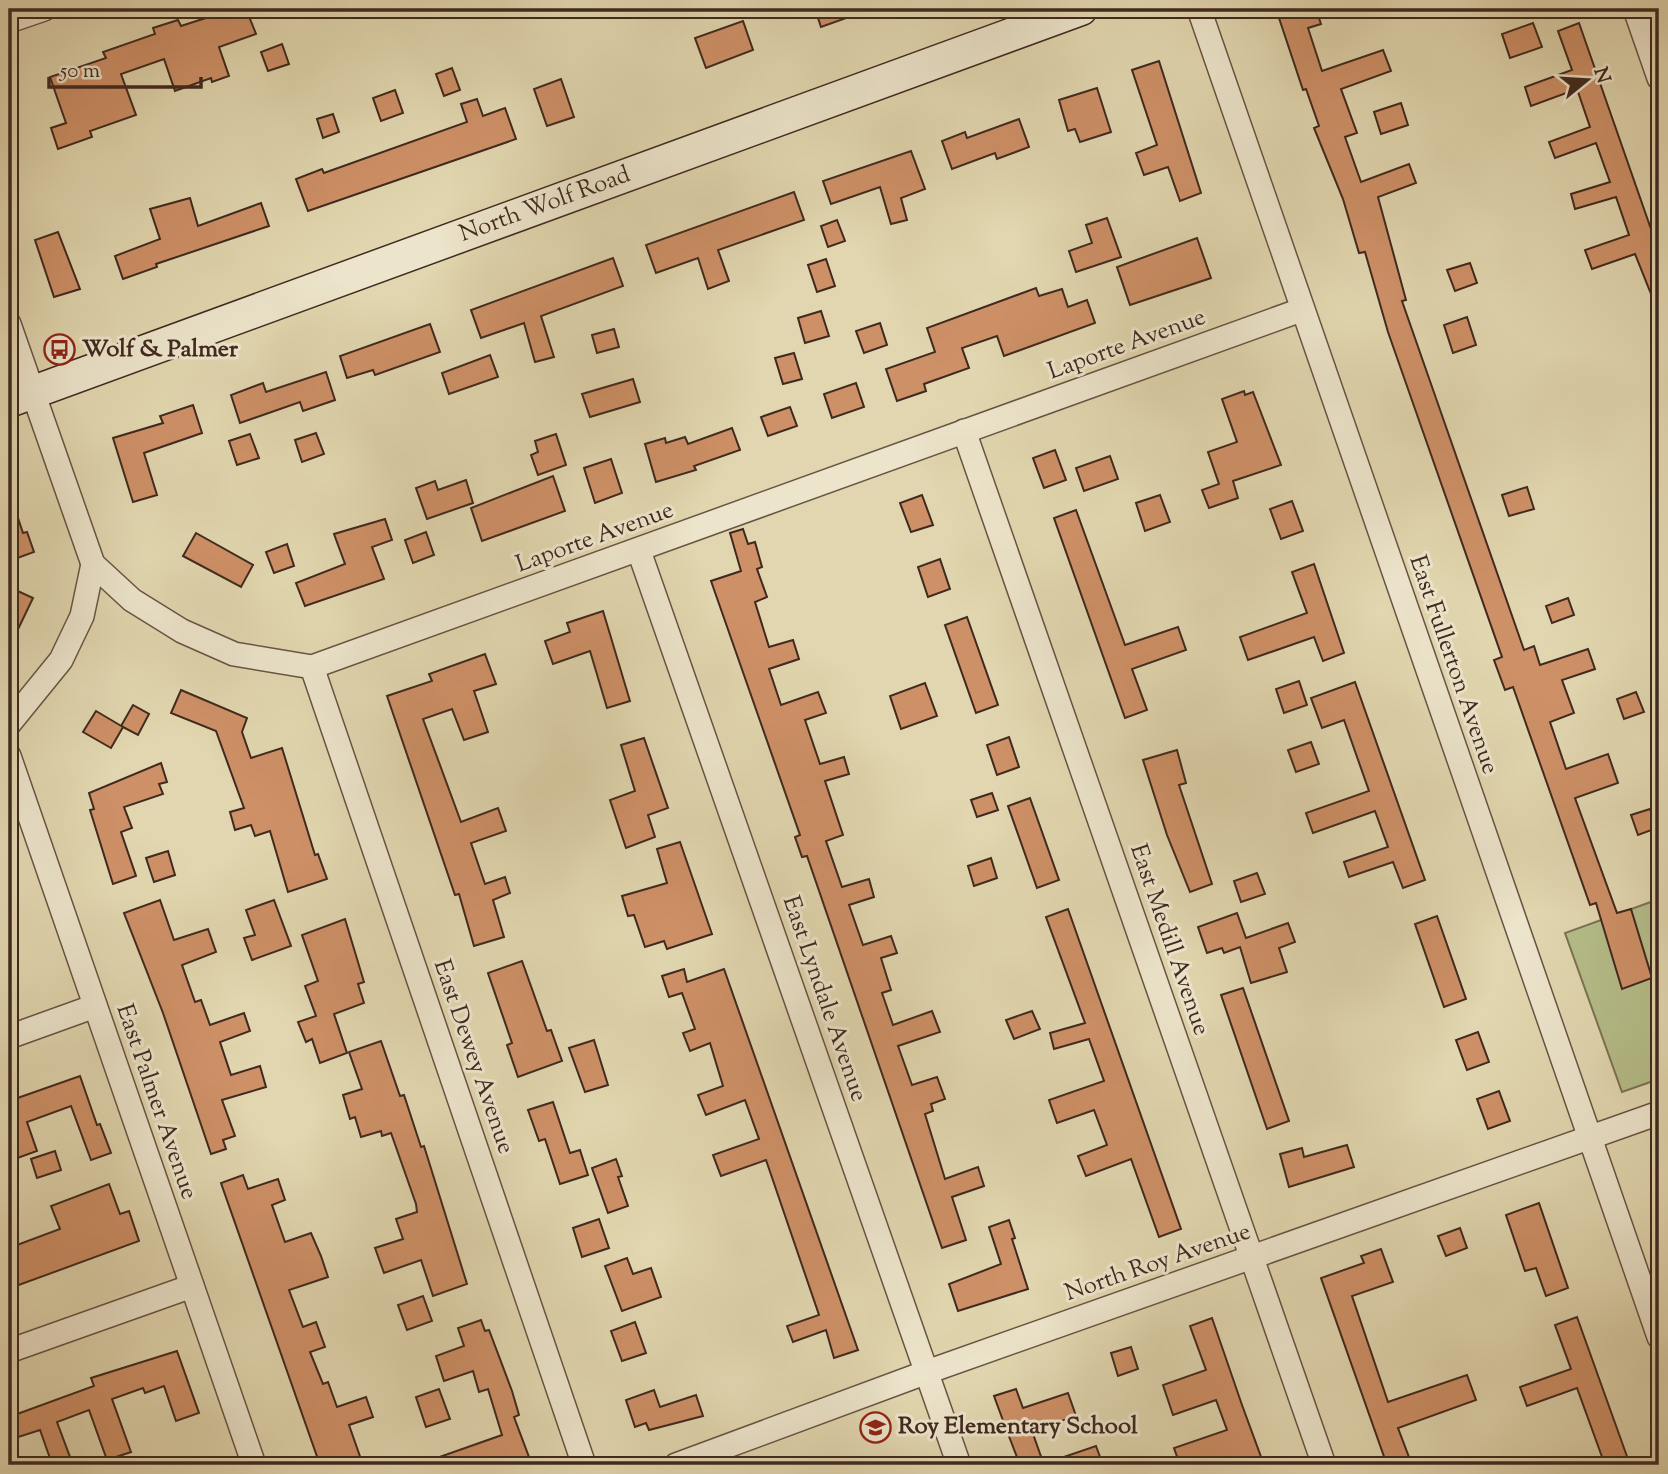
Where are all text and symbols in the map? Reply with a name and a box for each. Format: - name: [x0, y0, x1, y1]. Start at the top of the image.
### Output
- scale bar: [49, 46, 201, 90]
- north arrow: [1552, 46, 1622, 116]
- text: 50 m: [59, 57, 100, 87]
- text: N: [1586, 64, 1616, 87]
- street label: North Wolf Road: [455, 158, 636, 252]
- street label: Laporte Avenue: [1043, 301, 1211, 389]
- bus stop icon: Wolf & Palmer: [42, 333, 76, 367]
- place label: Wolf & Palmer: [82, 333, 239, 367]
- street label: Laporte Avenue: [511, 494, 679, 582]
- street label: East Fullerton Avenue: [1400, 551, 1506, 779]
- street label: East Medill Avenue: [1120, 840, 1218, 1040]
- street label: East Lyndale Avenue: [773, 892, 875, 1106]
- street label: East Dewey Avenue: [424, 955, 522, 1159]
- street label: East Palmer Avenue: [107, 1000, 205, 1204]
- street label: North Roy Avenue: [1060, 1215, 1256, 1311]
- school or university icon: Roy Elementary School: [858, 1410, 892, 1444]
- place label: Roy Elementary School: [898, 1410, 1138, 1444]

